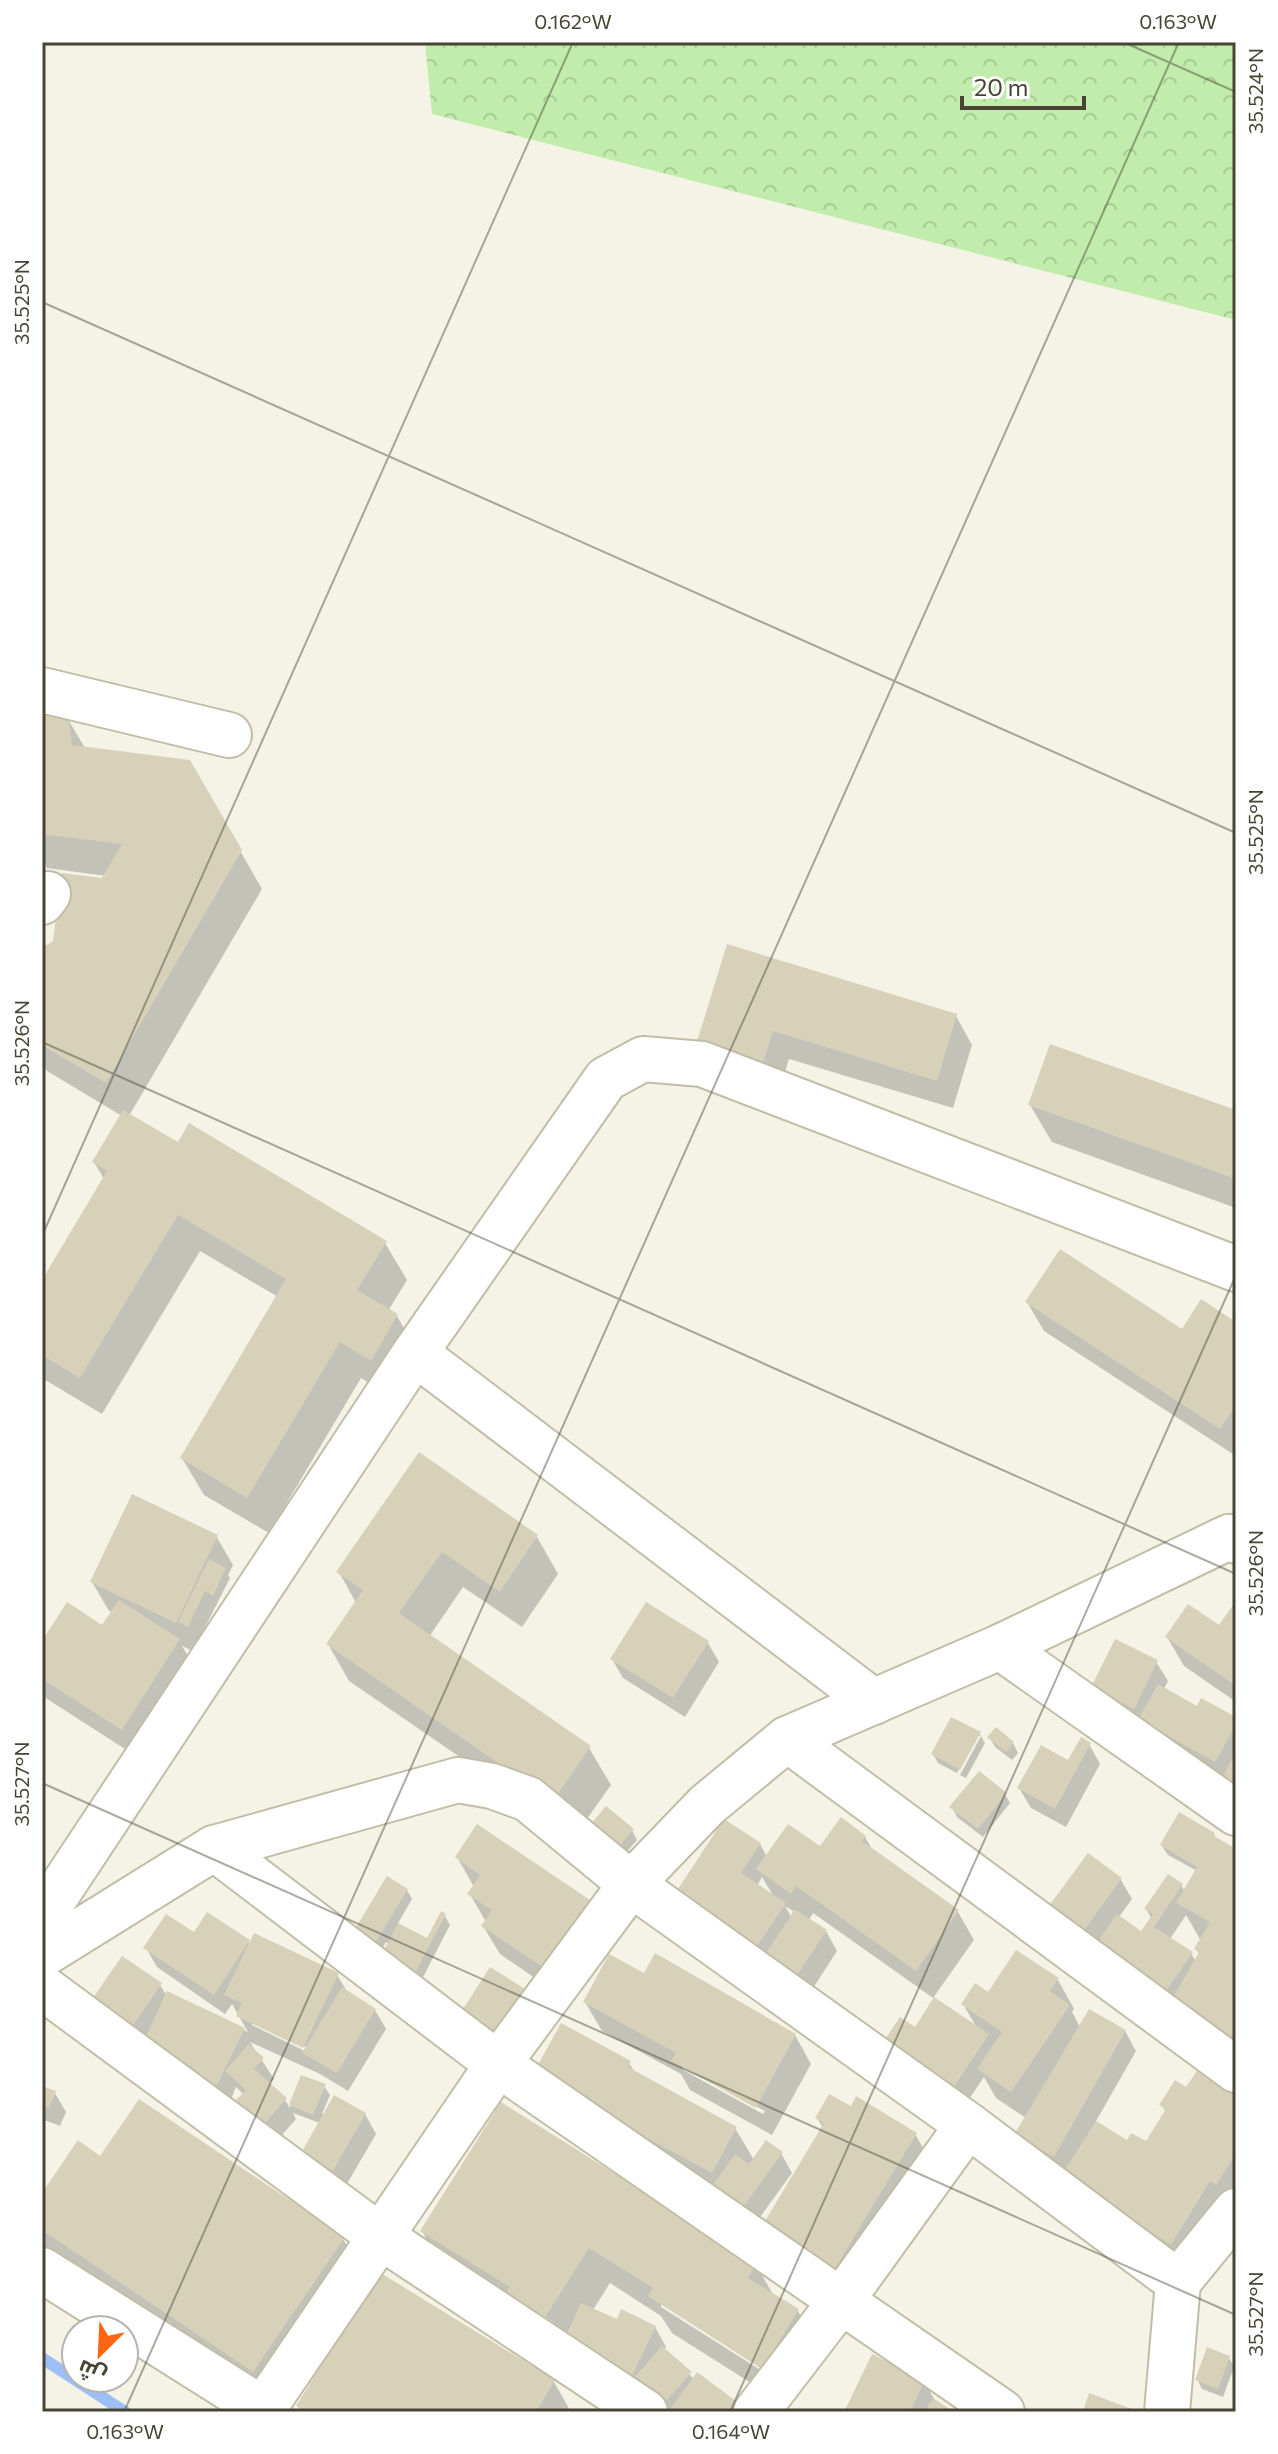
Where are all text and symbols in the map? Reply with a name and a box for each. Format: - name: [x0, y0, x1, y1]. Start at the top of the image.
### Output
- text: 0.162°W: [534, 9, 612, 33]
- text: 0.163°W: [1139, 9, 1217, 33]
- text: 35.524°N: [1243, 48, 1267, 134]
- scale bar: [962, 60, 1084, 110]
- text: 20 m: [974, 72, 1028, 101]
- text: 35.525°N: [9, 259, 33, 345]
- text: 35.525°N: [1243, 789, 1267, 875]
- text: 35.526°N: [9, 1000, 33, 1086]
- text: 35.526°N: [1243, 1530, 1267, 1616]
- text: 35.527°N: [9, 1741, 33, 1827]
- text: 35.527°N: [1243, 2271, 1267, 2357]
- north arrow: [60, 2314, 140, 2394]
- text: ش: [73, 2354, 110, 2391]
- text: 0.163°W: [86, 2419, 164, 2443]
- text: 0.164°W: [692, 2419, 770, 2443]

